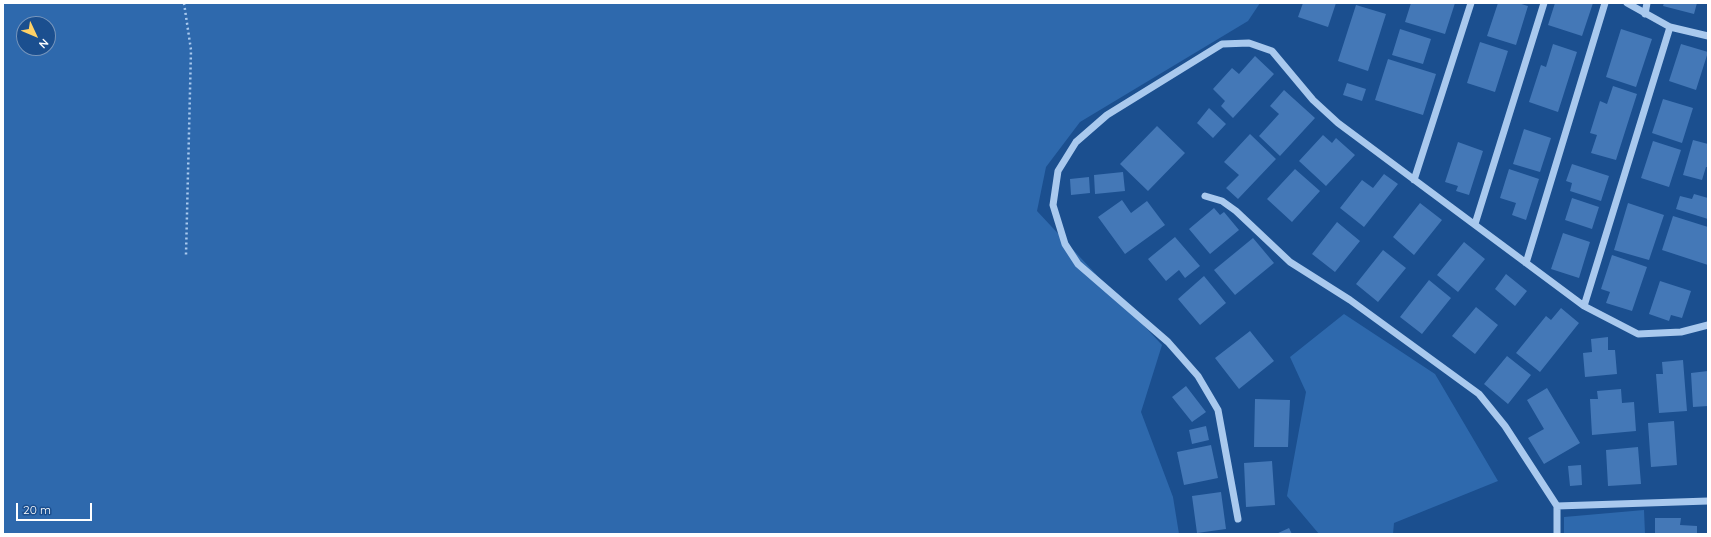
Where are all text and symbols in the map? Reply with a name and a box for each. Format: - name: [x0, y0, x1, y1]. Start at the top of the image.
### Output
- north arrow: [16, 16, 56, 56]
- text: N: [36, 36, 52, 51]
- scale bar: [18, 495, 94, 521]
- text: 20 m: [23, 502, 51, 517]

